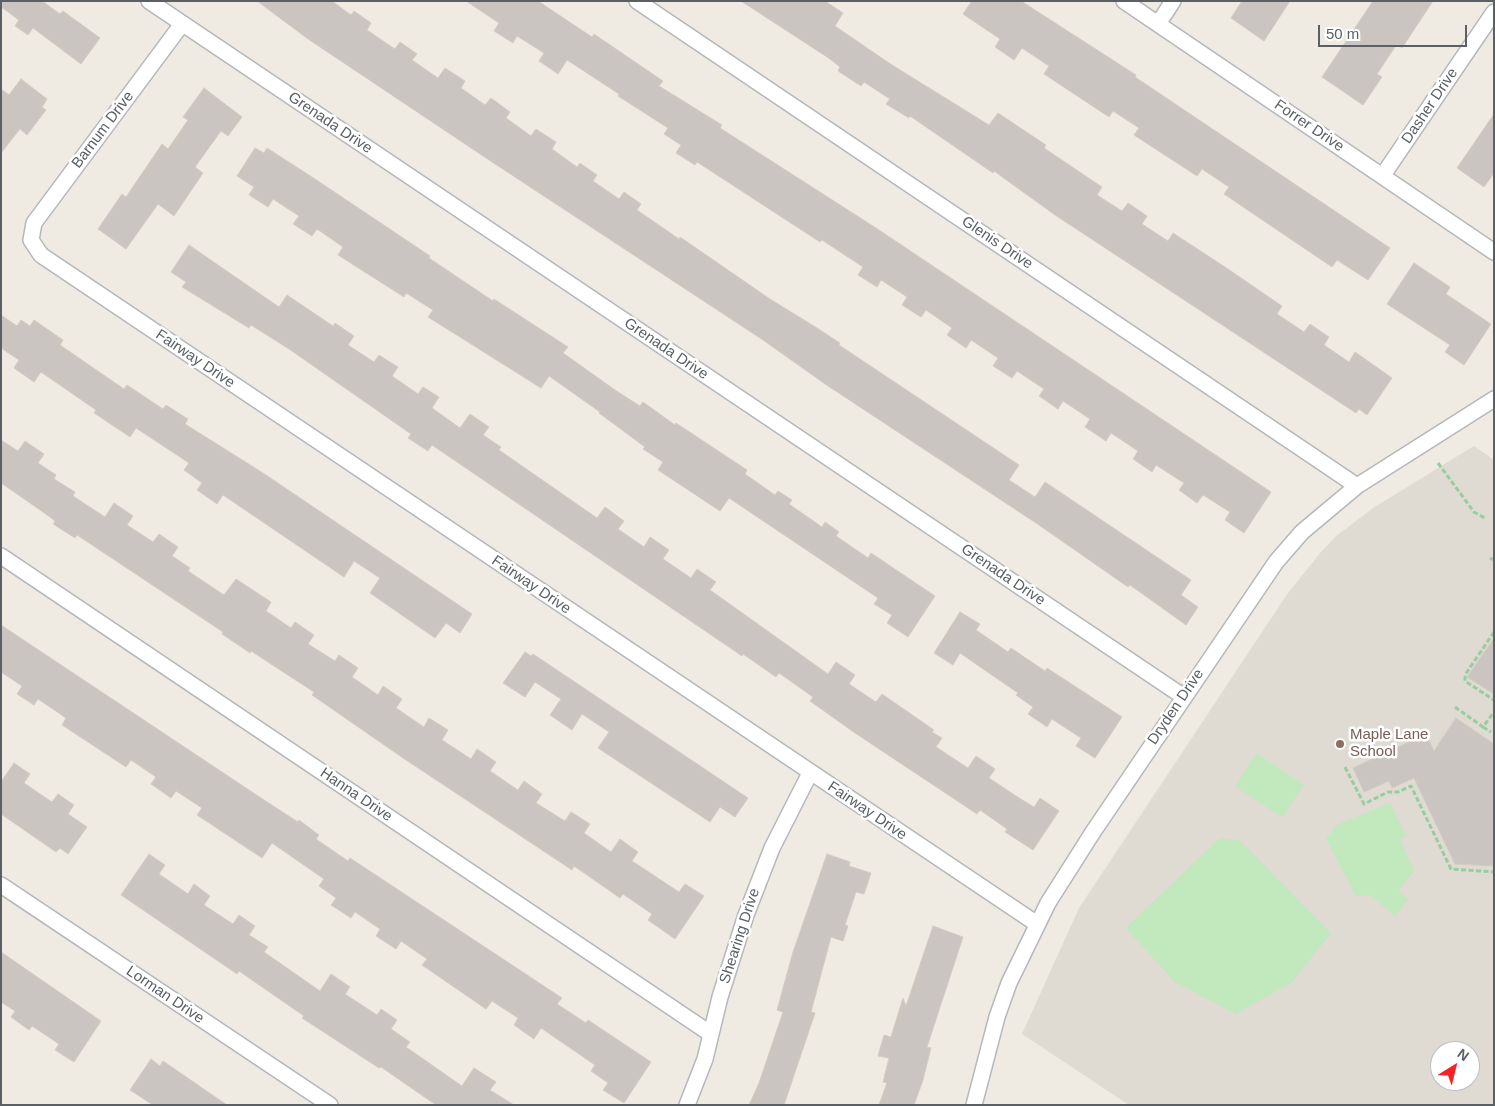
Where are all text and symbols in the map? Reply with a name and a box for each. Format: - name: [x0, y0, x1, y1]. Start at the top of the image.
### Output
- scale bar: [1320, 15, 1469, 47]
- text: 50 m: [1326, 25, 1359, 42]
- street label: Dasher Drive: [1398, 65, 1462, 147]
- street label: Barnum Drive: [68, 88, 138, 172]
- street label: Grenada Drive: [285, 88, 375, 158]
- street label: Forrer Drive: [1271, 96, 1347, 156]
- street label: Glenis Drive: [958, 213, 1036, 273]
- street label: Grenada Drive: [621, 314, 711, 384]
- street label: Fairway Drive: [152, 326, 238, 392]
- street label: Grenada Drive: [958, 540, 1048, 610]
- street label: Fairway Drive: [488, 552, 574, 618]
- street label: Dryden Drive: [1144, 666, 1208, 748]
- place label: Maple Lane School: [1350, 726, 1428, 761]
- marker: Maple Lane School: [1334, 738, 1346, 750]
- street label: Hanna Drive: [316, 764, 396, 826]
- street label: Fairway Drive: [824, 778, 910, 844]
- street label: Shearing Drive: [716, 886, 764, 986]
- street label: Lorman Drive: [123, 962, 207, 1028]
- north arrow: [1430, 1041, 1480, 1091]
- text: N: [1454, 1045, 1472, 1064]

